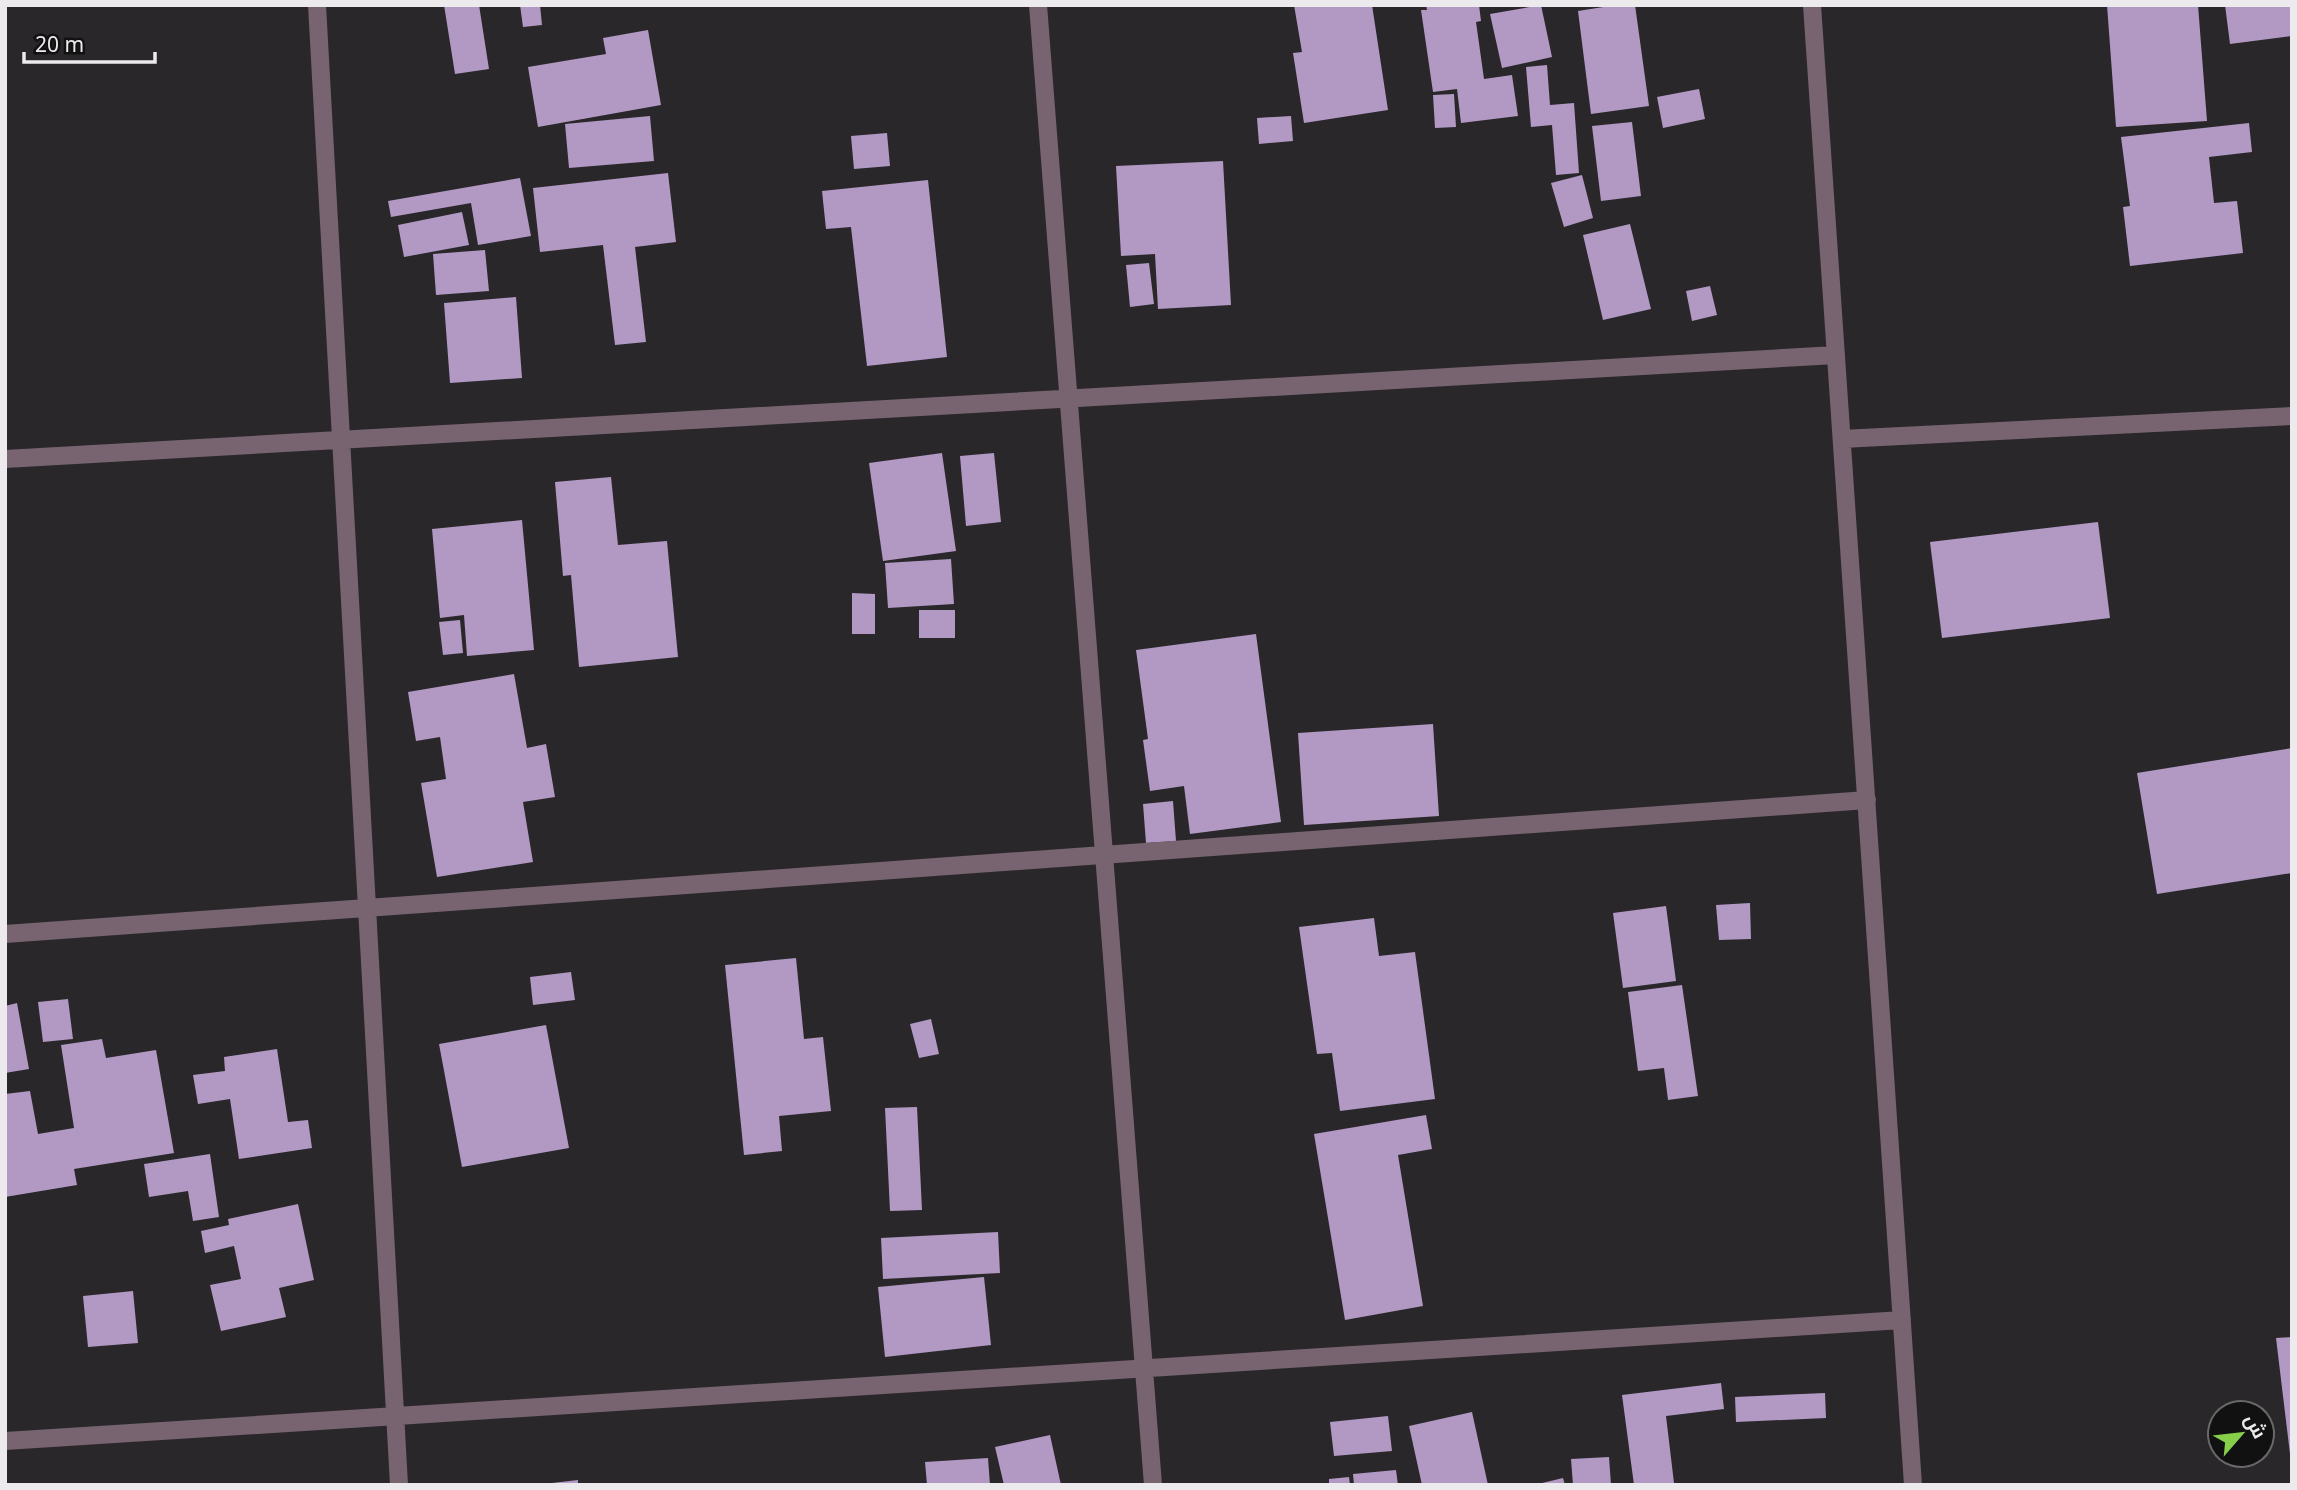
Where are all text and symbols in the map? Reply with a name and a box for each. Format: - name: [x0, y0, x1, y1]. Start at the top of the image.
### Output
- scale bar: [24, 21, 156, 65]
- text: 20 m: [35, 30, 84, 58]
- north arrow: [2206, 1399, 2276, 1469]
- text: ش: [2239, 1409, 2273, 1443]

